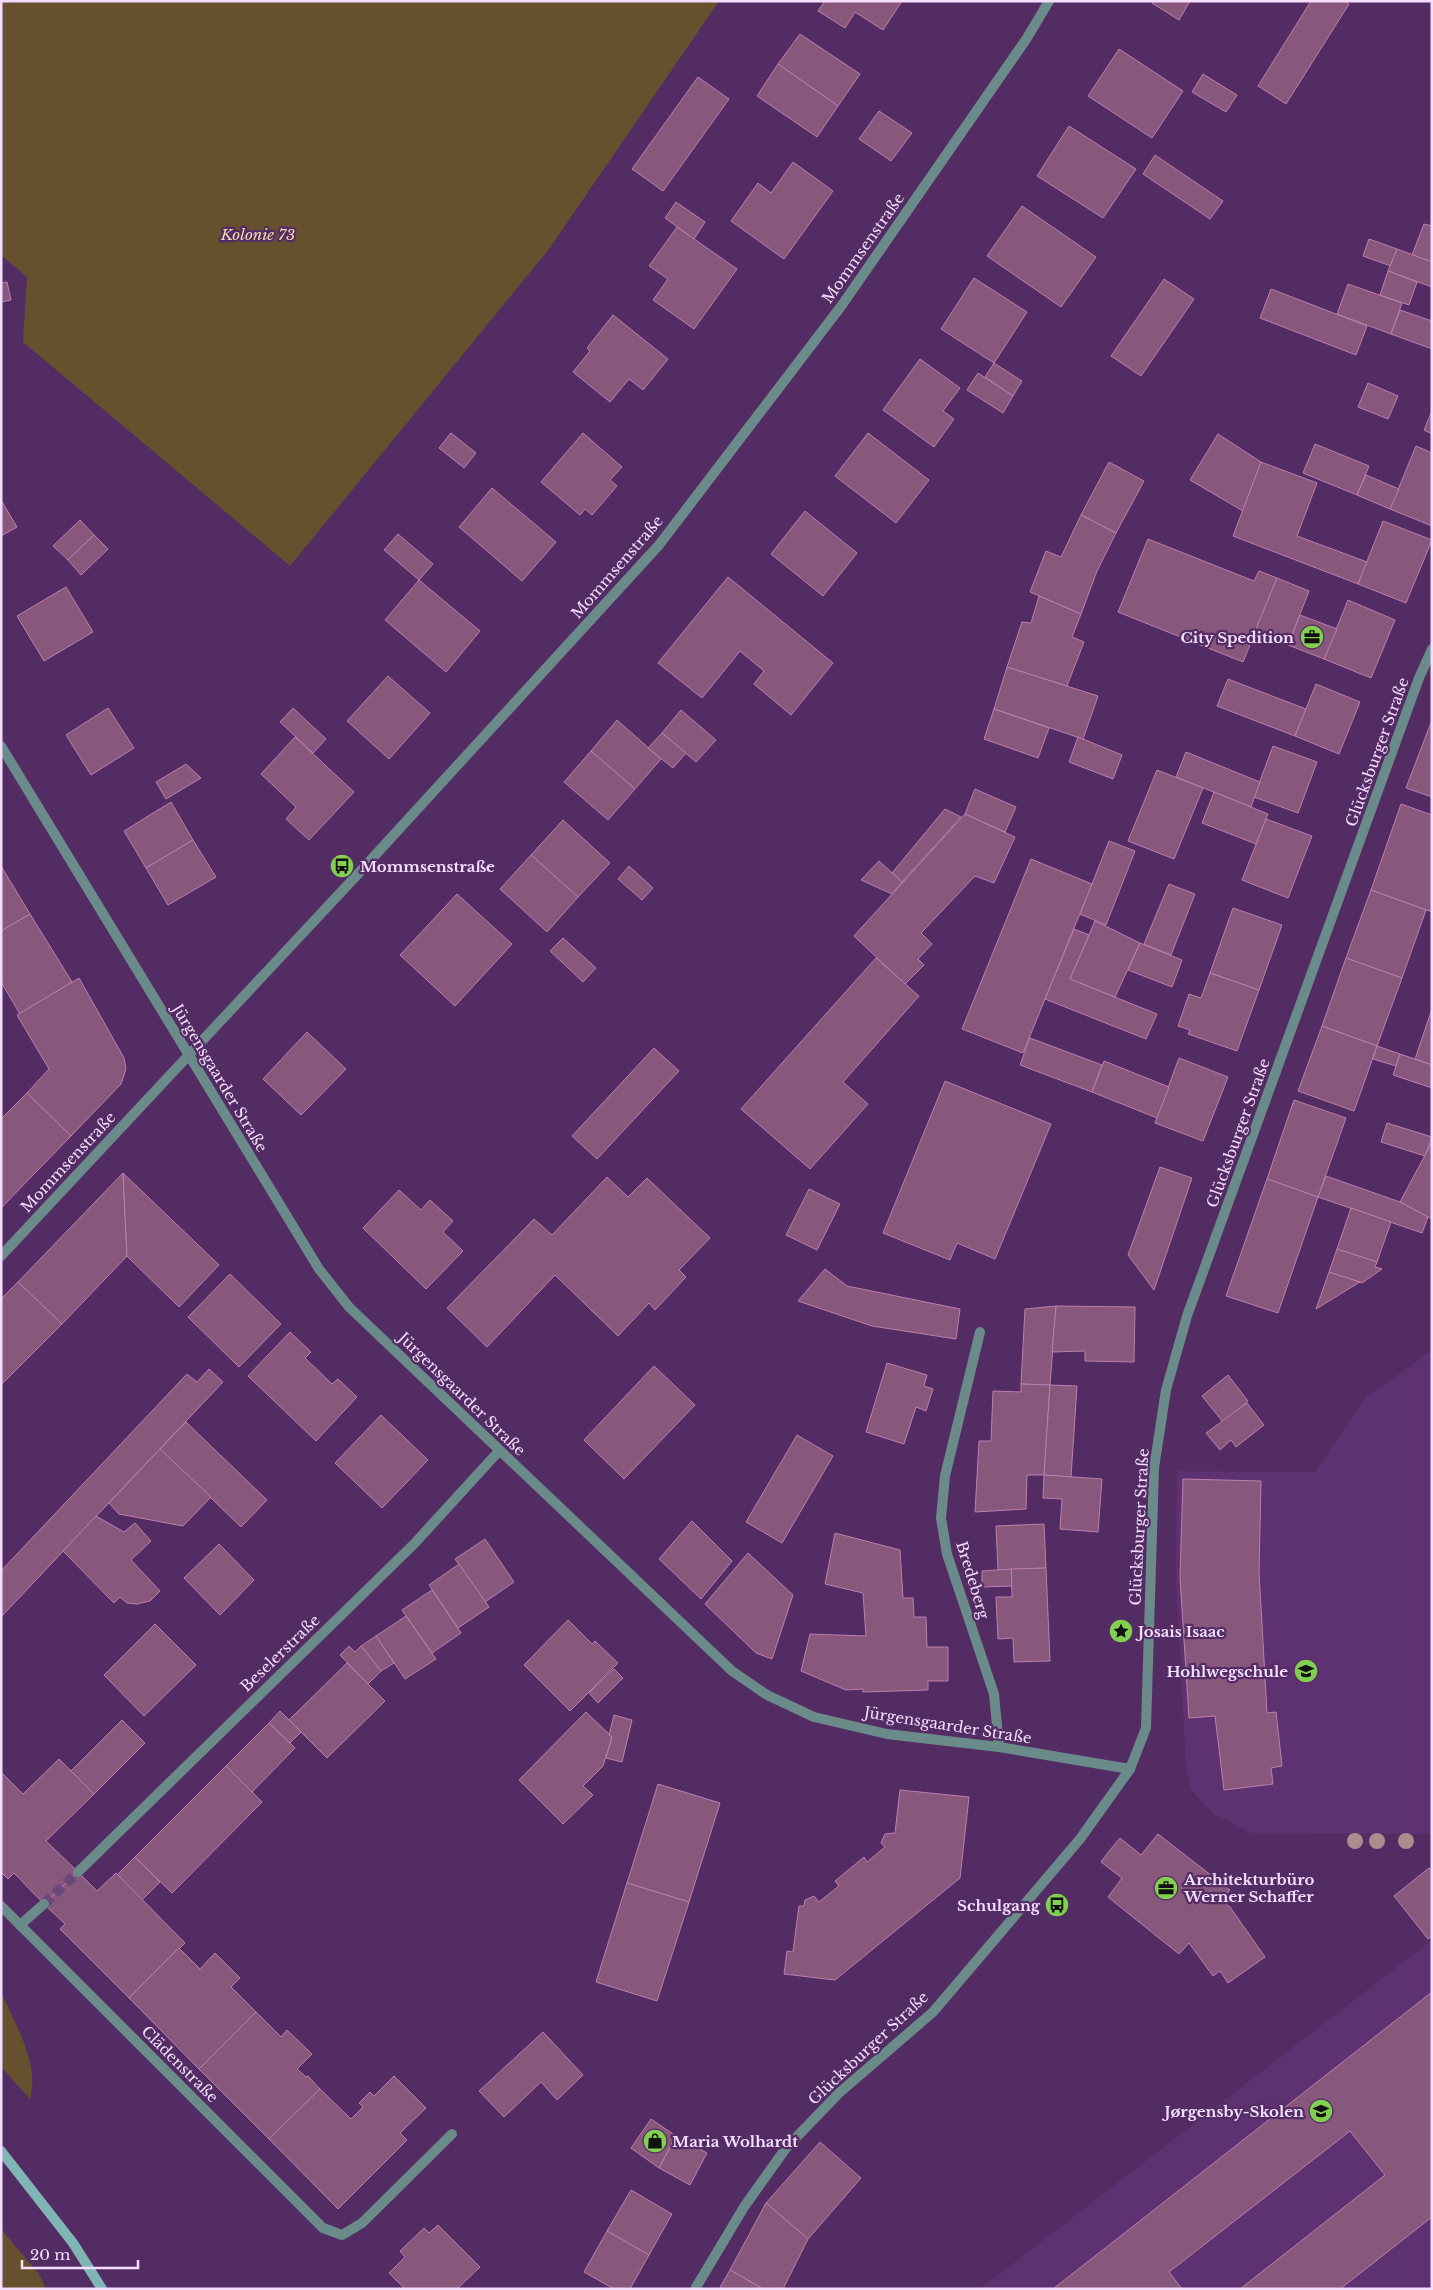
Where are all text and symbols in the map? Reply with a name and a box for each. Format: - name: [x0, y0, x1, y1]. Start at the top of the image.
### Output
- street label: Mommsenstraße: [818, 189, 908, 307]
- park label: Kolonie 73: [220, 225, 295, 244]
- street label: Mommsenstraße: [567, 512, 667, 622]
- office icon: City Spedition: [1299, 624, 1325, 650]
- place label: City Spedition: [1180, 628, 1294, 647]
- street label: Glücksburger Straße: [1341, 675, 1413, 829]
- bus stop icon: Mommsenstraße: [329, 853, 355, 879]
- place label: Mommsenstraße: [360, 857, 495, 876]
- street label: Jürgensgaarder Straße: [167, 999, 272, 1156]
- street label: Glücksburger Straße: [1202, 1056, 1274, 1210]
- street label: Mommsenstraße: [17, 1108, 119, 1216]
- street label: Jürgensgaarder Straße: [393, 1327, 530, 1460]
- street label: Glücksburger Straße: [1125, 1448, 1153, 1606]
- street label: Bredeberg: [952, 1539, 994, 1622]
- street label: Beselerstraße: [236, 1610, 324, 1696]
- place icon: Josais Isaac: [1108, 1618, 1134, 1644]
- place label: Josais Isaac: [1135, 1622, 1225, 1641]
- school or university icon: Hohlwegschule: [1293, 1658, 1319, 1684]
- place label: Hohlwegschule: [1166, 1662, 1288, 1681]
- street label: Jürgensgaarder Straße: [861, 1702, 1033, 1748]
- place label: Architekturbüro Werner Schaffer: [1183, 1870, 1315, 1906]
- office icon: Architekturbüro Werner Schaffer: [1153, 1875, 1179, 1901]
- bus stop icon: Schulgang: [1044, 1892, 1070, 1918]
- place label: Schulgang: [957, 1896, 1041, 1915]
- street label: Glücksburger Straße: [804, 1987, 932, 2109]
- street label: Clädenstraße: [138, 2022, 222, 2106]
- school or university icon: Jørgensby-Skolen: [1308, 2098, 1334, 2124]
- place label: Jørgensby-Skolen: [1162, 2102, 1304, 2121]
- shop icon: Maria Wolhardt: [642, 2128, 668, 2154]
- place label: Maria Wolhardt: [672, 2132, 798, 2151]
- scale bar: [22, 2238, 139, 2270]
- text: 20 m: [30, 2245, 70, 2264]

